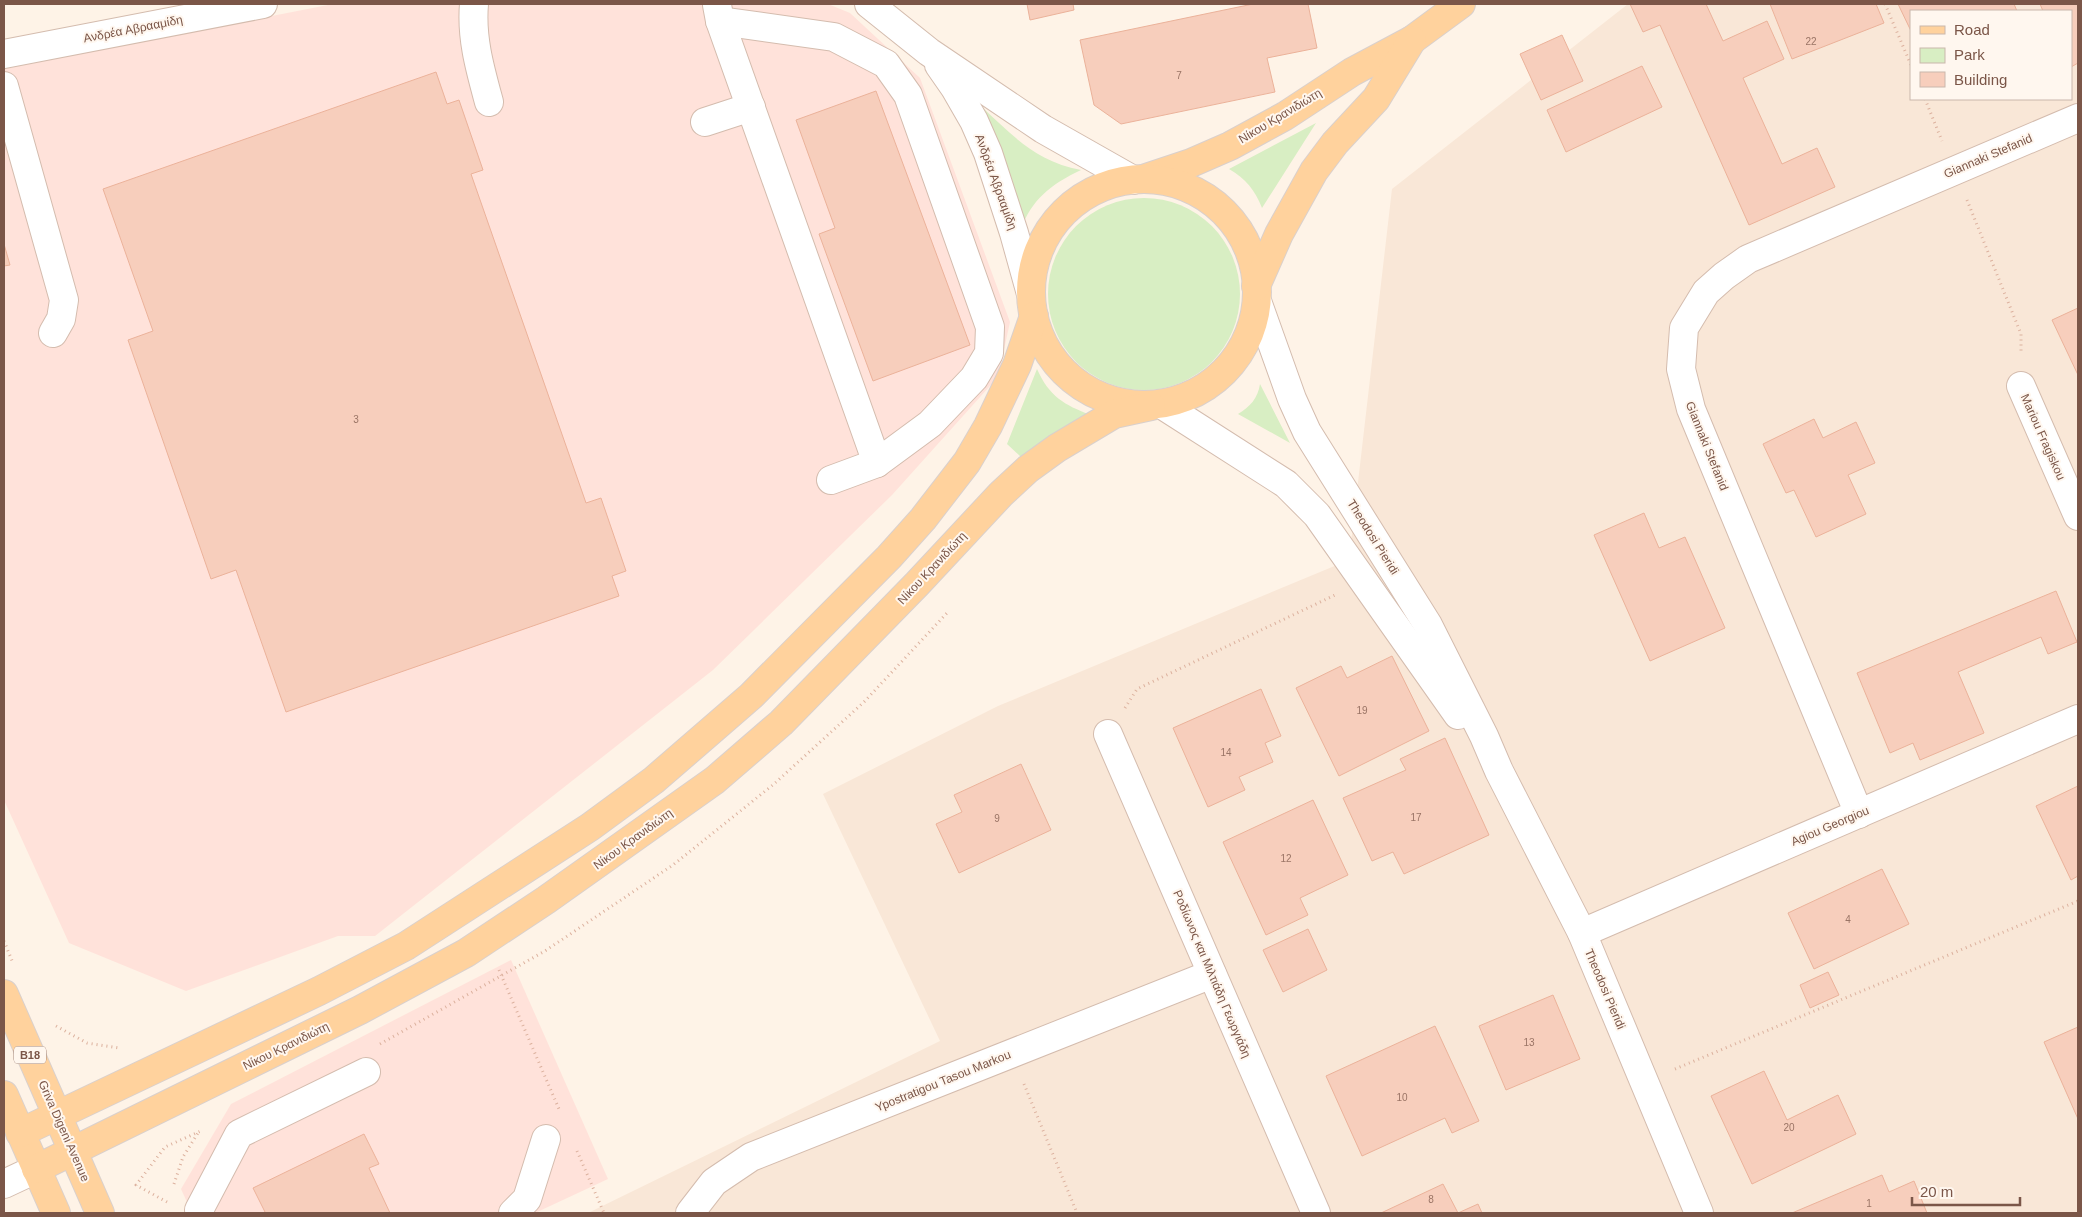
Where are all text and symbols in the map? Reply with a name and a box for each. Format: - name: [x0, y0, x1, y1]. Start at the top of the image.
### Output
- legend: [1910, 10, 2072, 100]
- street label: Ανδρέα Αβρααμίδη: [82, 13, 184, 45]
- text: Road: [1954, 21, 1990, 38]
- house number: 22: [1805, 36, 1817, 47]
- text: Park: [1954, 46, 1985, 63]
- house number: 7: [1176, 70, 1182, 81]
- text: Building: [1954, 71, 2007, 88]
- street label: Νίκου Κρανιδιώτη: [1236, 86, 1324, 146]
- street label: Giannaki Stefanid: [1942, 131, 2034, 181]
- street label: Ανδρέα Αβρααμίδη: [972, 132, 1020, 232]
- street label: Mariou Fragiskou: [2018, 392, 2068, 482]
- street label: Giannaki Stefanid: [1683, 399, 1731, 493]
- house number: 3: [353, 414, 359, 425]
- street label: Theodosi Pieridi: [1344, 497, 1402, 577]
- street label: Νίκου Κρανιδιώτη: [895, 529, 969, 607]
- house number: 19: [1356, 705, 1368, 716]
- house number: 14: [1220, 747, 1232, 758]
- street label: Agiou Georgiou: [1789, 803, 1871, 849]
- street label: Νίκου Κρανιδιώτη: [591, 806, 675, 872]
- house number: 17: [1410, 812, 1422, 823]
- house number: 9: [994, 813, 1000, 824]
- house number: 12: [1280, 853, 1292, 864]
- street label: Ροδίωνος και Μιλτιάδη Γεωργιάδη: [1170, 888, 1254, 1060]
- house number: 4: [1845, 914, 1851, 925]
- street label: Theodosi Pieridi: [1582, 947, 1628, 1031]
- street label: Νίκου Κρανιδιώτη: [241, 1019, 331, 1073]
- house number: 13: [1523, 1037, 1535, 1048]
- road number: B18: [14, 1046, 46, 1064]
- street label: Ypostratigou Tasou Markou: [873, 1047, 1013, 1115]
- street label: Griva Digeni Avenue: [35, 1078, 93, 1184]
- house number: 10: [1396, 1092, 1408, 1103]
- house number: 20: [1783, 1122, 1795, 1133]
- scale bar: [1912, 1174, 2020, 1206]
- text: 20 m: [1920, 1183, 1953, 1200]
- house number: 8: [1428, 1194, 1434, 1205]
- house number: 1: [1866, 1198, 1872, 1209]

